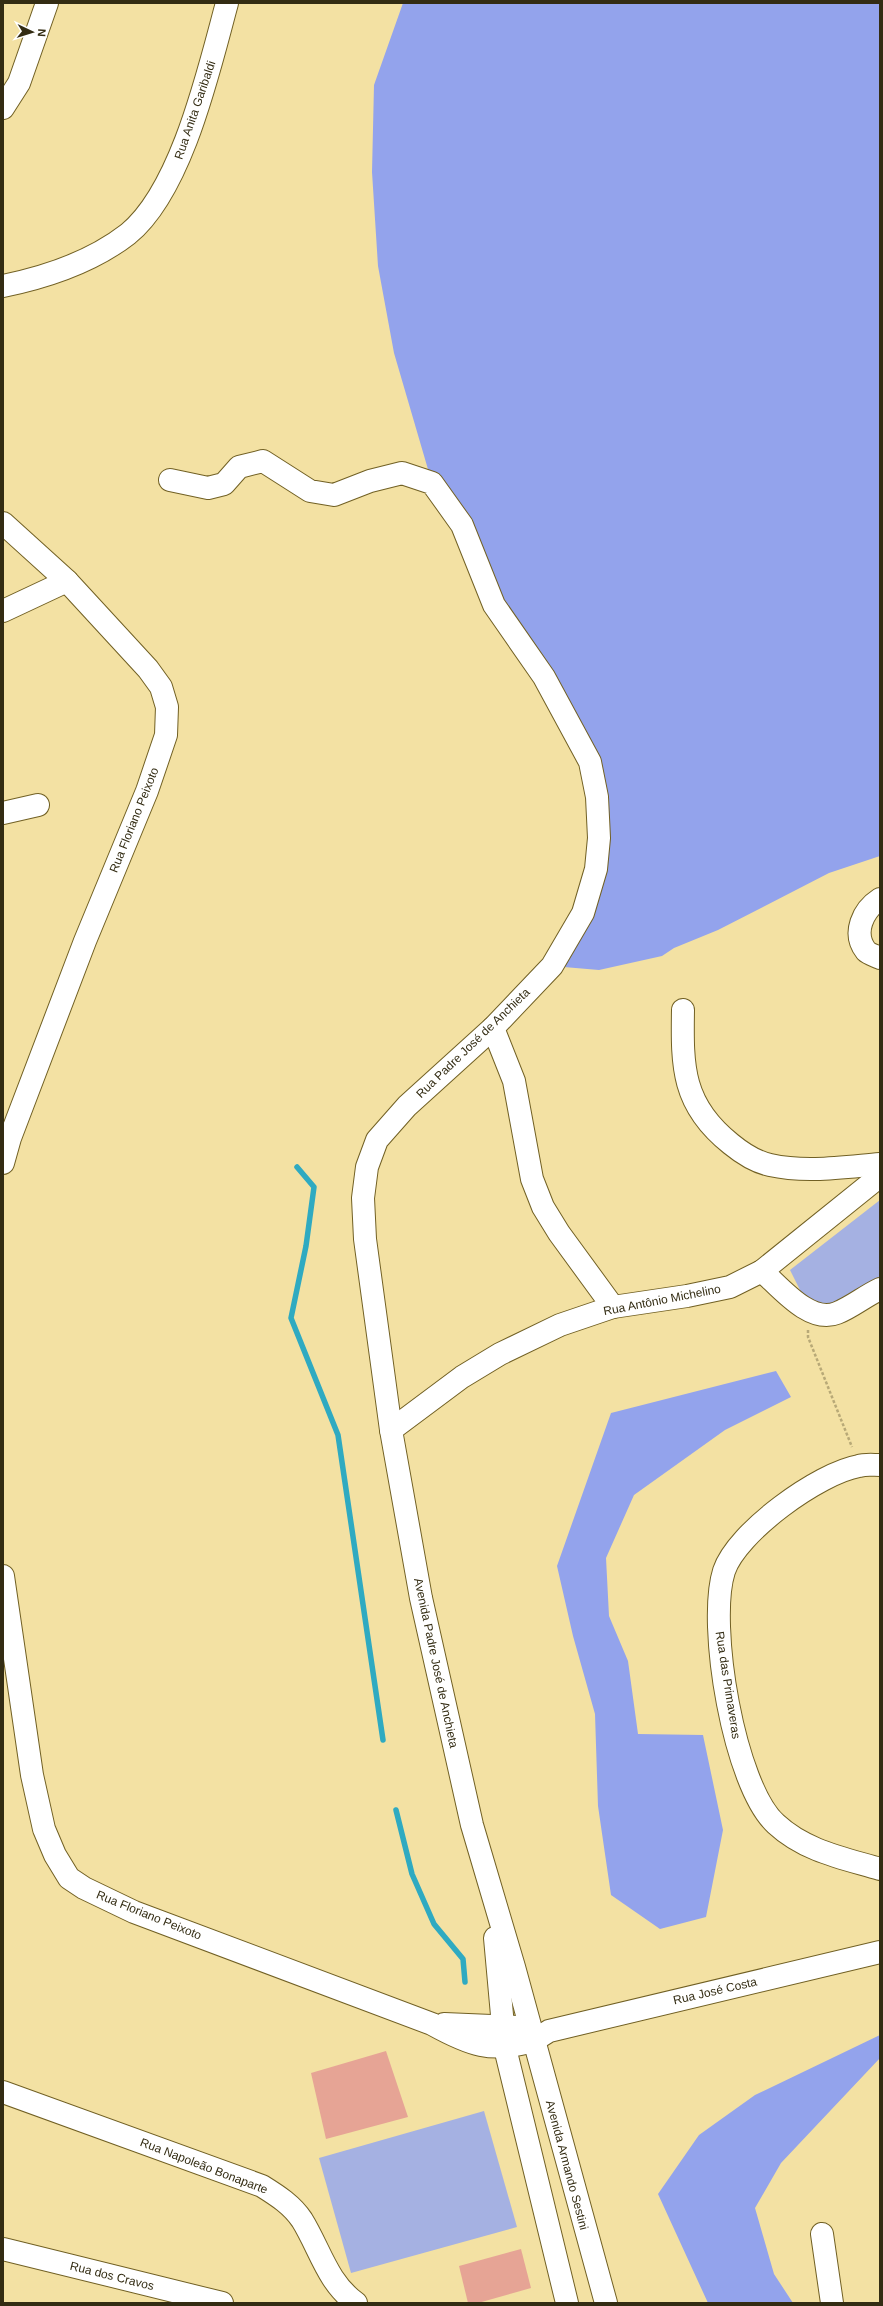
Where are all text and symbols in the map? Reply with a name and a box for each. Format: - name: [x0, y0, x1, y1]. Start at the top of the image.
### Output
- north arrow: [12, 12, 52, 52]
- text: N: [36, 28, 48, 37]
- street label: Rua Anita Garibaldi: [172, 59, 218, 161]
- street label: Rua Floriano Peixoto: [107, 765, 162, 875]
- street label: Rua Padre José de Anchieta: [413, 985, 533, 1101]
- street label: Rua Antônio Michelino: [602, 1282, 722, 1318]
- street label: Avenida Padre José de Anchieta: [411, 1577, 461, 1749]
- street label: Rua das Primaveras: [713, 1630, 743, 1740]
- street label: Rua Floriano Peixoto: [94, 1888, 204, 1943]
- street label: Rua José Costa: [672, 1975, 758, 2007]
- street label: Avenida Armando Sestini: [543, 2099, 591, 2231]
- street label: Rua Napoleão Bonaparte: [138, 2135, 270, 2197]
- street label: Rua dos Cravos: [69, 2259, 155, 2293]

